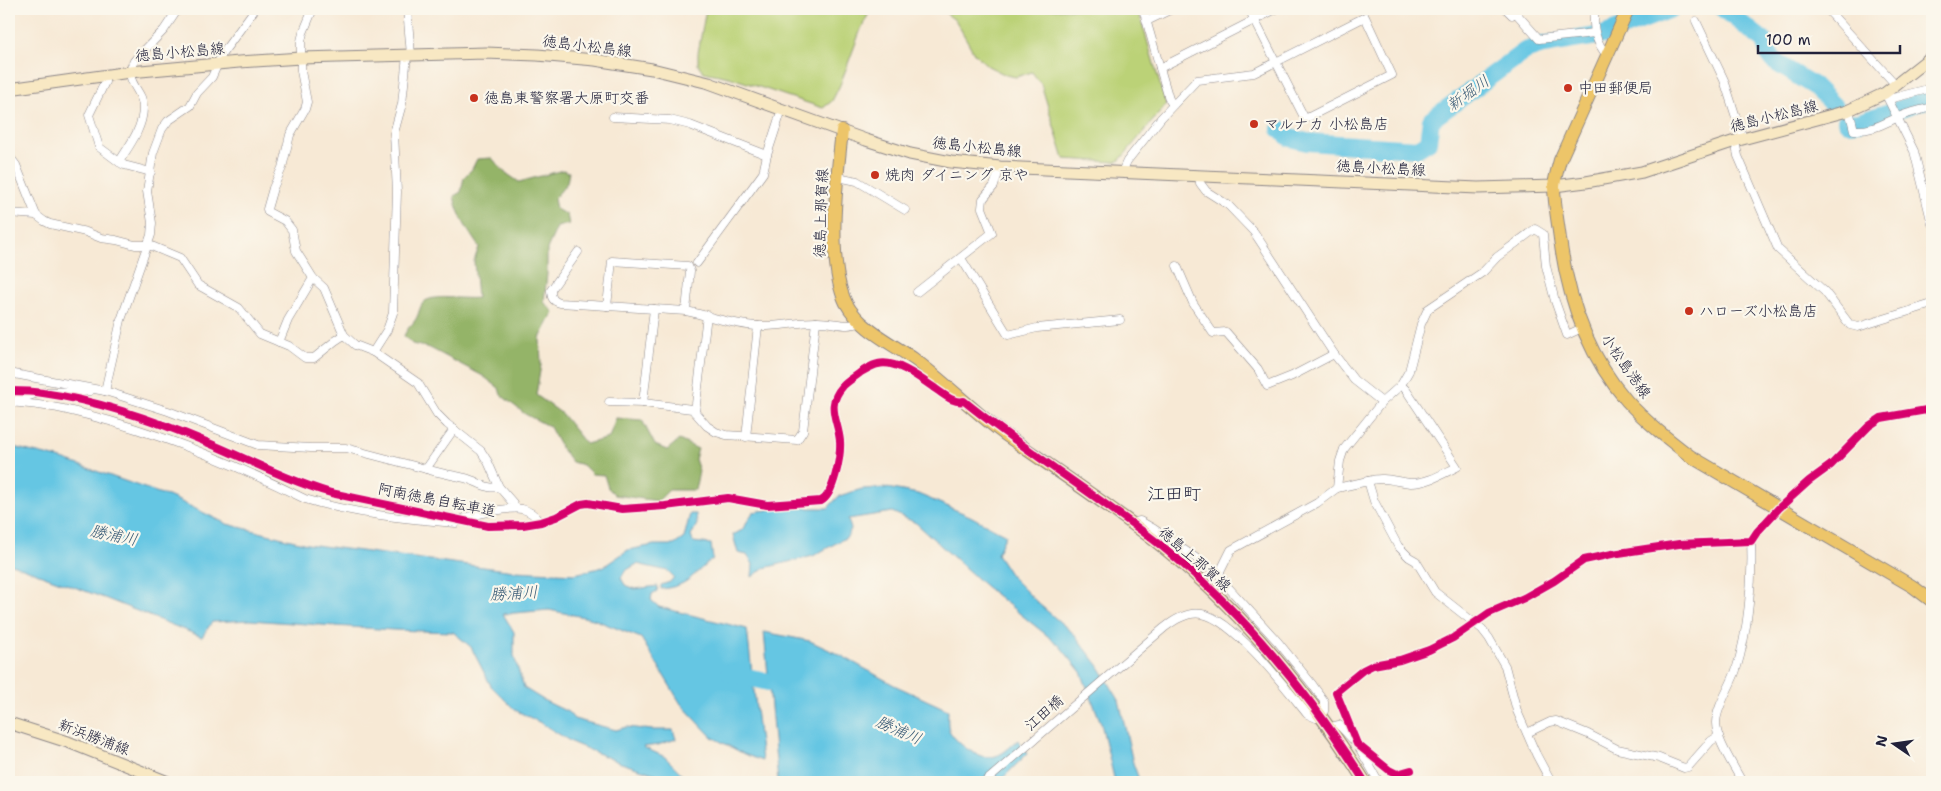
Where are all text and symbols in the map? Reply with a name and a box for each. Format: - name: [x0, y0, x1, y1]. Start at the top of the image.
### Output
- scale bar: [1758, 22, 1901, 54]
- text: 100 m: [1766, 30, 1811, 50]
- street label: 徳島小松島線: [541, 31, 633, 61]
- street label: 徳島小松島線: [134, 38, 226, 66]
- water label: 新堀川: [1442, 70, 1494, 116]
- place label: 中田郵便局: [1578, 78, 1653, 98]
- marker: 中田郵便局: [1562, 82, 1574, 94]
- place label: 徳島東警察署大原町交番: [484, 88, 649, 108]
- marker: 徳島東警察署大原町交番: [468, 92, 480, 104]
- street label: 徳島小松島線: [1728, 95, 1820, 137]
- place label: マルナカ 小松島店: [1264, 114, 1389, 134]
- marker: マルナカ 小松島店: [1248, 118, 1260, 130]
- street label: 徳島小松島線: [931, 132, 1023, 162]
- street label: 徳島小松島線: [1336, 156, 1426, 180]
- place label: 焼肉 ダイニング 京や: [885, 165, 1029, 185]
- street label: 徳島上那賀線: [809, 168, 833, 258]
- marker: 焼肉 ダイニング 京や: [869, 169, 881, 181]
- place label: ハローズ小松島店: [1699, 301, 1818, 321]
- marker: ハローズ小松島店: [1683, 305, 1695, 317]
- street label: 小松島港線: [1596, 330, 1656, 402]
- street label: 阿南徳島自転車道: [376, 479, 498, 521]
- district label: 江田町: [1147, 482, 1201, 506]
- water label: 勝浦川: [88, 520, 140, 550]
- street label: 徳島上那賀線: [1154, 522, 1236, 596]
- water label: 勝浦川: [489, 581, 539, 605]
- street label: 江田橋: [1020, 691, 1068, 735]
- water label: 勝浦川: [873, 711, 925, 749]
- street label: 新浜勝浦線: [55, 714, 133, 760]
- north arrow: [1868, 718, 1918, 768]
- text: N: [1871, 734, 1891, 749]

